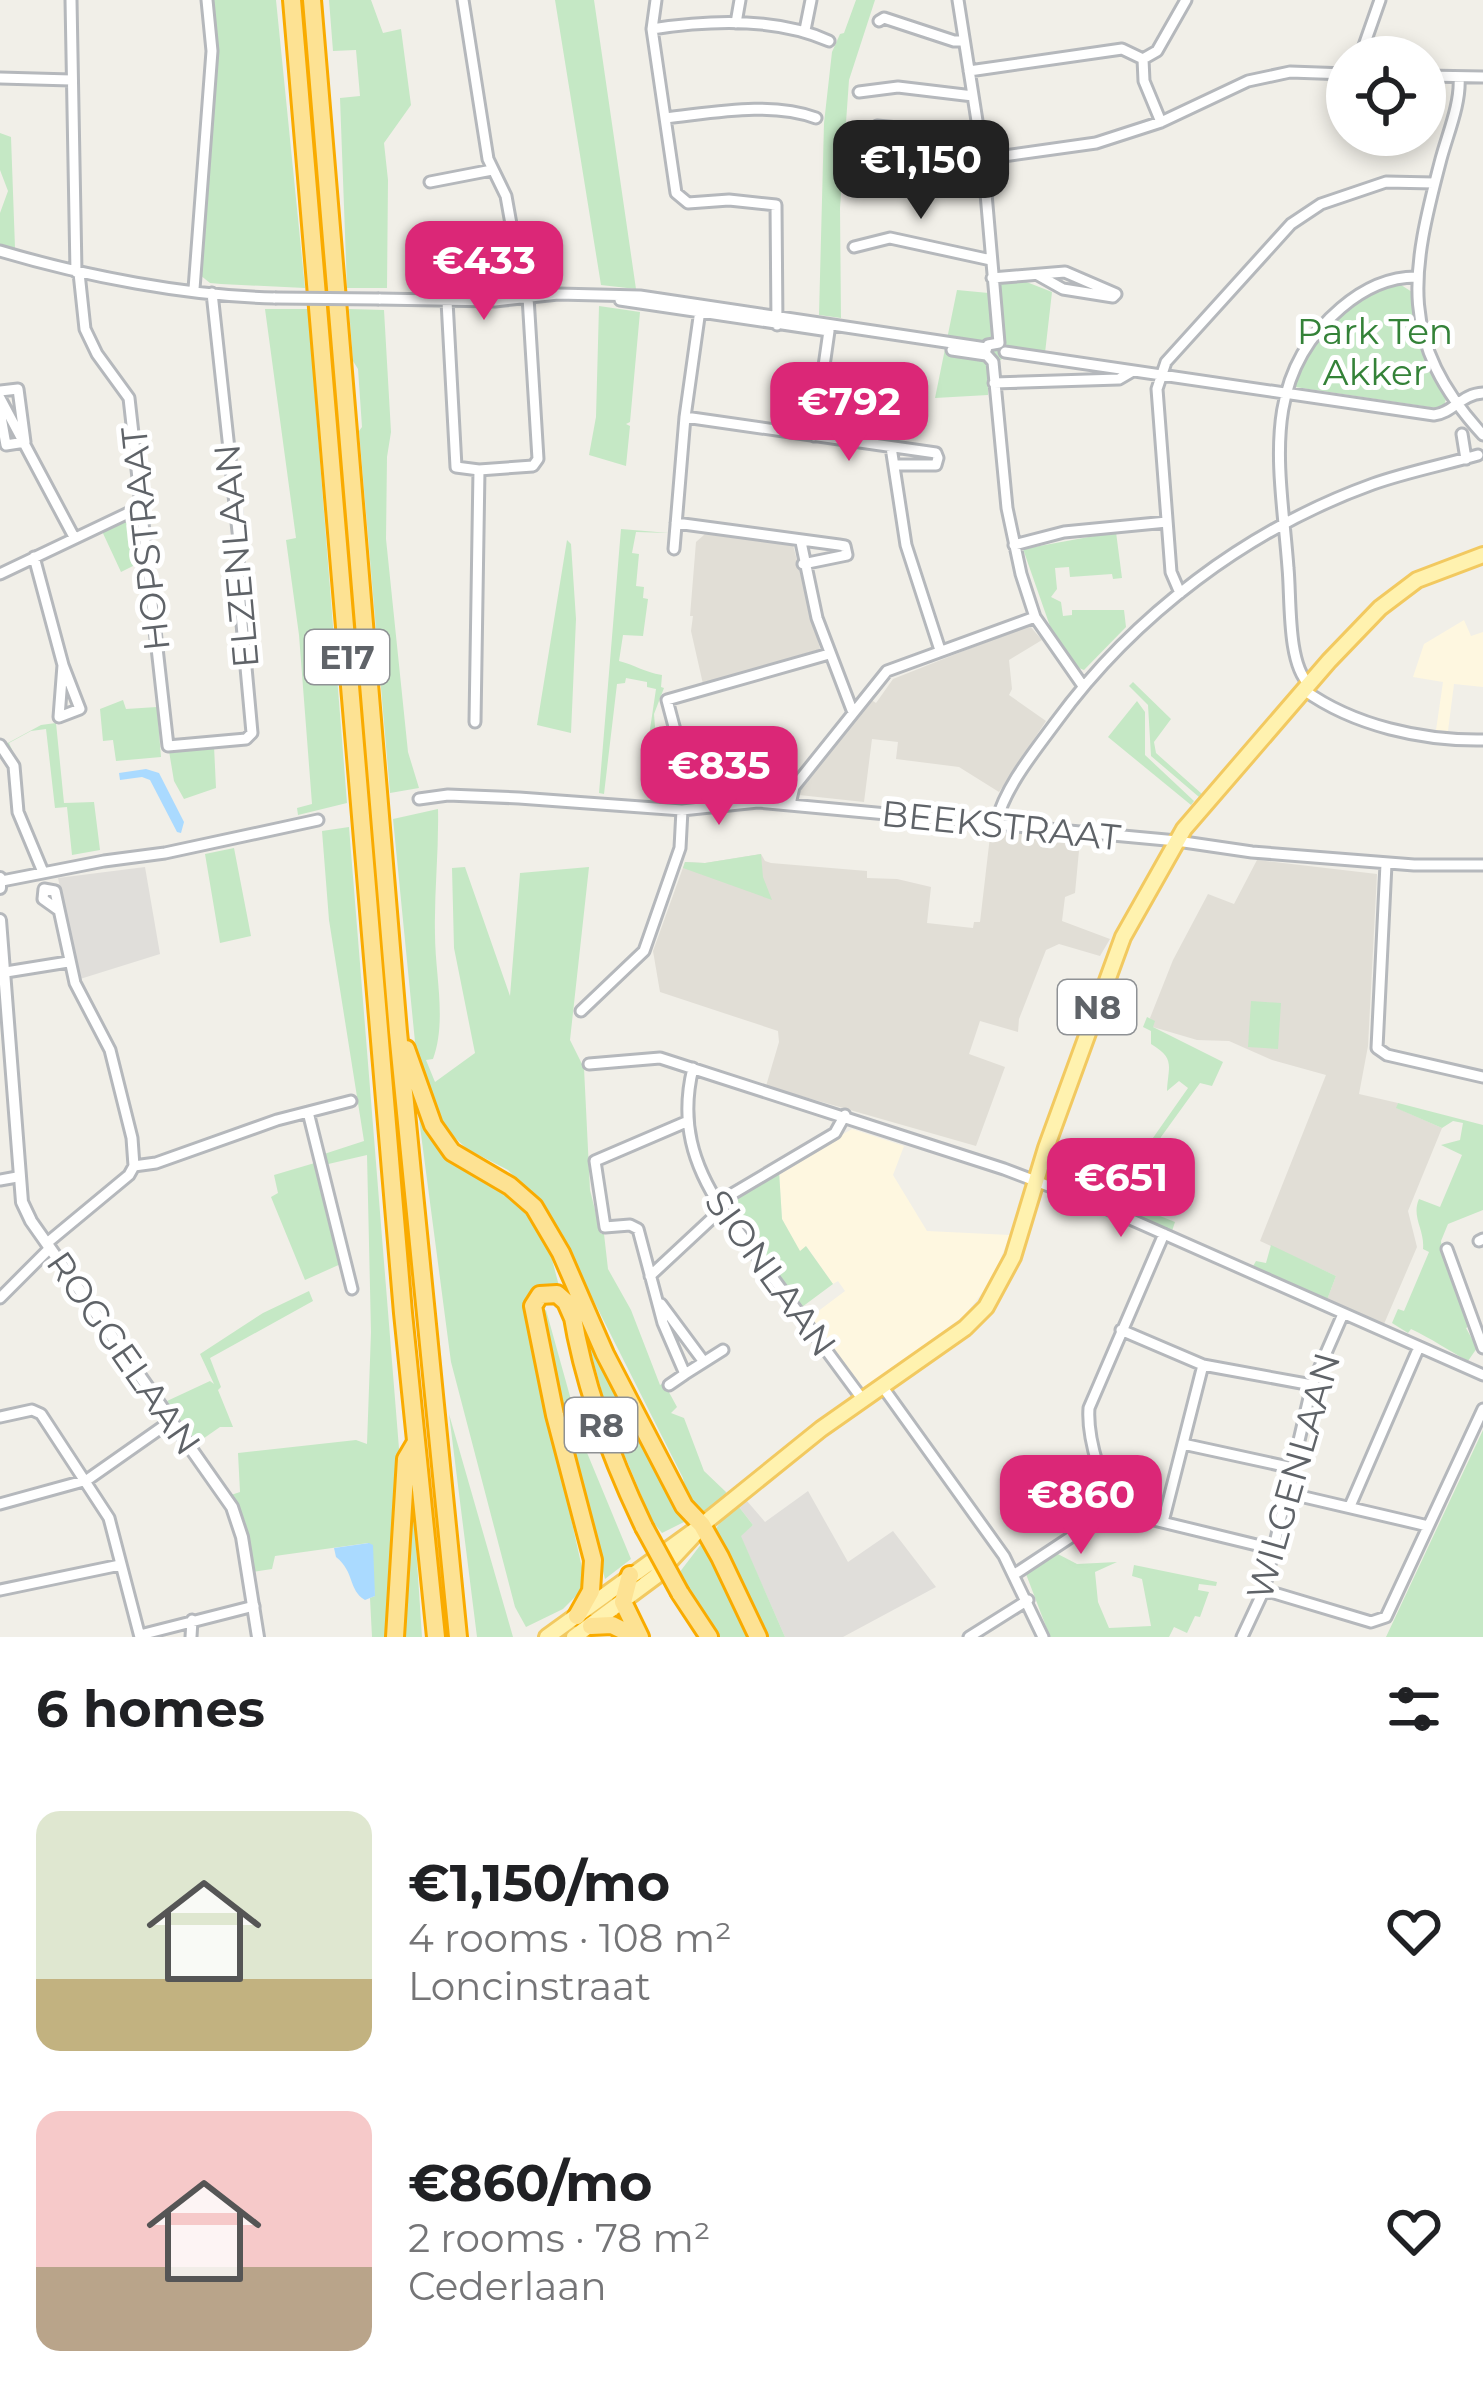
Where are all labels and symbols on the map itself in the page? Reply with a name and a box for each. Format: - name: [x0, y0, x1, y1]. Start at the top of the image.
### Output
- pin: €1,150: [823, 120, 1019, 222]
- pin: €433: [413, 221, 555, 323]
- park label: Park Ten Akker: [1297, 309, 1453, 394]
- pin: €792: [778, 362, 920, 464]
- street label: HOPSTRAAT: [111, 424, 179, 653]
- street label: ELZENLAAN: [204, 442, 268, 670]
- road number: E17: [305, 630, 389, 684]
- pin: €835: [648, 726, 790, 828]
- street label: BEEKSTRAAT: [879, 791, 1123, 859]
- road number: N8: [1058, 980, 1136, 1034]
- pin: €651: [1050, 1138, 1192, 1240]
- street label: SIONLAAN: [696, 1181, 846, 1365]
- street label: ROGGELAAN: [38, 1243, 210, 1463]
- street label: WILGENLAAN: [1237, 1348, 1349, 1604]
- road number: R8: [565, 1398, 637, 1452]
- pin: €860: [1010, 1455, 1152, 1557]

